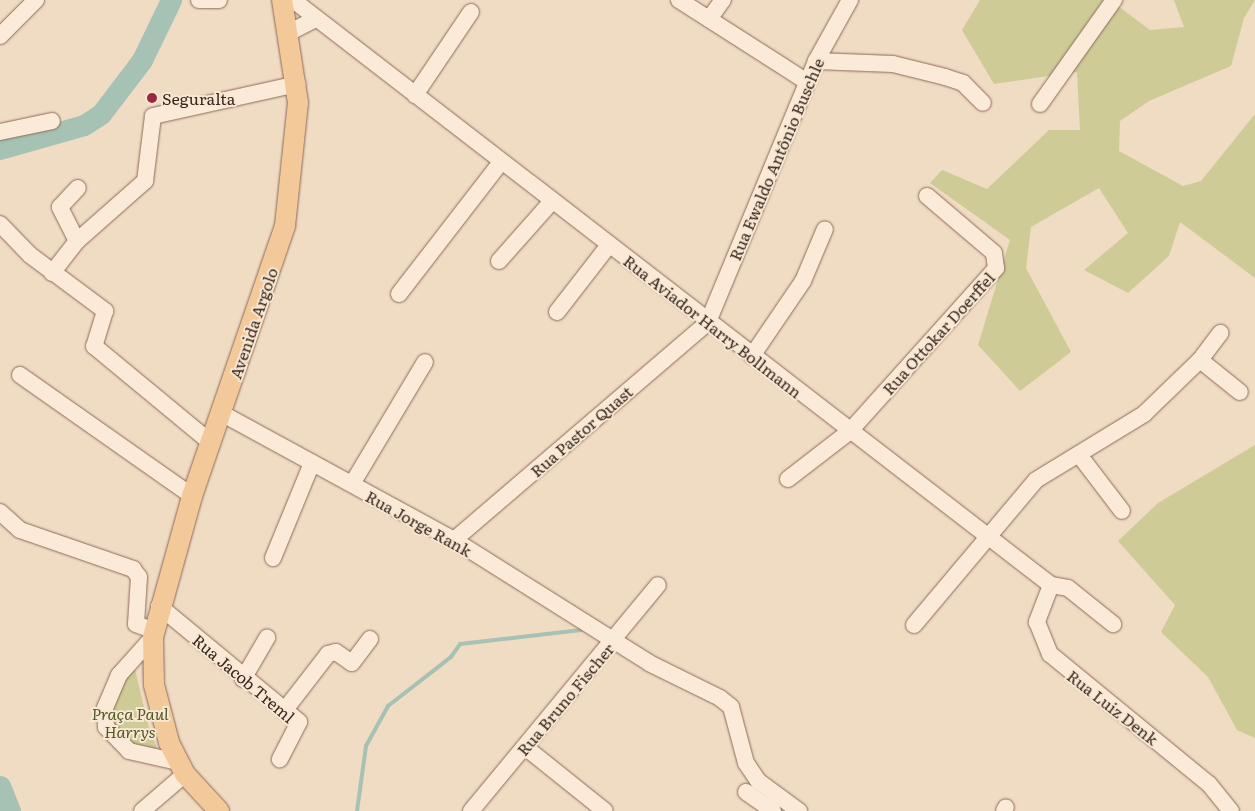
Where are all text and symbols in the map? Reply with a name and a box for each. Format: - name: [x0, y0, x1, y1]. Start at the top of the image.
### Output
- street label: Rua Ewaldo Antônio Buschle: [725, 55, 827, 263]
- place label: Seguralta: [162, 88, 235, 108]
- marker: Seguralta: [146, 92, 158, 104]
- street label: Rua Aviador Harry Bollmann: [620, 250, 806, 402]
- street label: Avenida Argolo: [225, 265, 281, 381]
- street label: Rua Ottokar Doerffel: [878, 268, 998, 398]
- street label: Rua Pastor Quast: [526, 382, 636, 480]
- street label: Rua Jorge Rank: [363, 486, 475, 560]
- street label: Rua Jacob Treml: [189, 630, 299, 726]
- street label: Rua Bruno Fischer: [512, 639, 618, 759]
- street label: Rua Luiz Denk: [1064, 666, 1162, 748]
- park label: Praça Paul Harrys: [92, 703, 168, 741]

